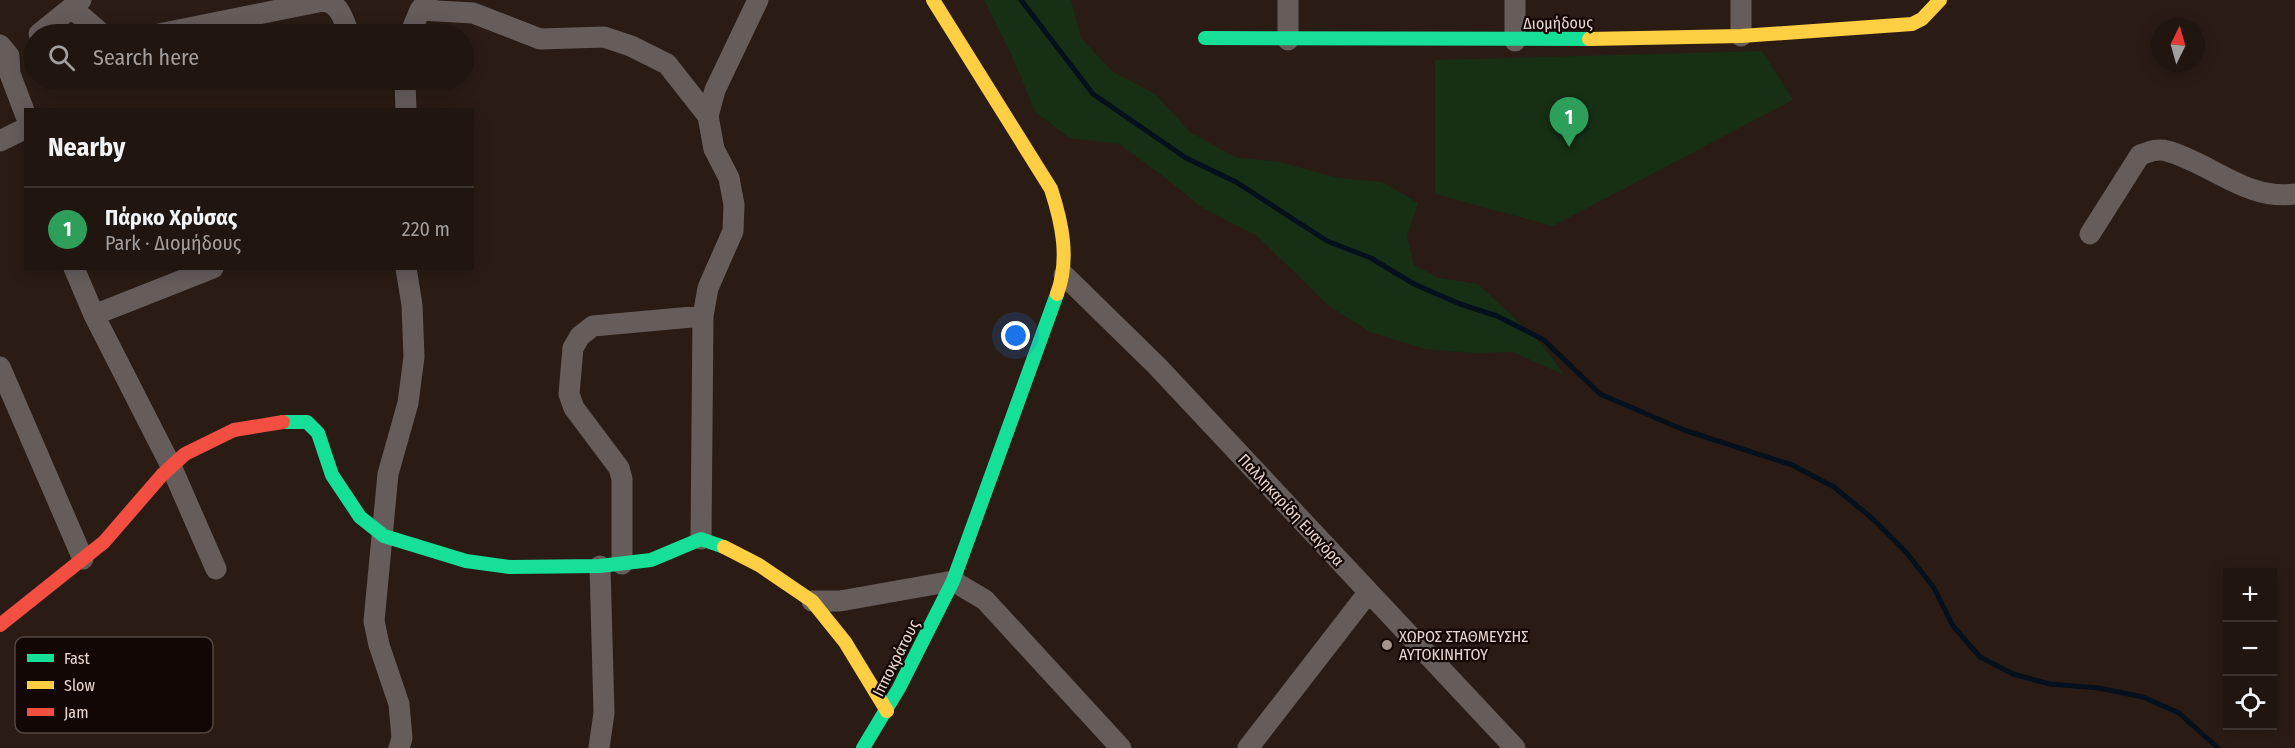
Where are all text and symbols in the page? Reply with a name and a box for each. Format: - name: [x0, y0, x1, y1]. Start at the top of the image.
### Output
- street label: Διομήδους: [1523, 13, 1593, 33]
- north arrow: [2151, 18, 2205, 72]
- search box: [24, 24, 474, 90]
- icon: search: [45, 41, 78, 74]
- text: Search here: [93, 44, 199, 71]
- pin: 1: [1550, 98, 1588, 147]
- text: Nearby: [48, 132, 125, 163]
- text: Πάρκο Χρύσας: [105, 204, 237, 231]
- text: 1: [63, 217, 72, 241]
- text: 220 m: [402, 217, 450, 241]
- text: Park · Διομήδους: [105, 231, 241, 255]
- your location: [1001, 321, 1030, 350]
- street label: Παλληκαρίδη Ευαγόρα: [1234, 450, 1348, 570]
- map controls: [2223, 568, 2277, 730]
- button: +: [2223, 568, 2277, 622]
- street label: Ιπποκράτους: [869, 616, 924, 699]
- button: −: [2223, 622, 2277, 676]
- place label: ΧΩΡΟΣ ΣΤΑΘΜΕΥΣΗΣ ΑΥΤΟΚΙΝΗΤΟΥ: [1399, 627, 1529, 664]
- legend: [15, 637, 213, 733]
- marker: ΧΩΡΟΣ ΣΤΑΘΜΕΥΣΗΣ ΑΥΤΟΚΙΝΗΤΟΥ: [1380, 638, 1394, 652]
- text: Fast: [64, 649, 91, 668]
- text: Slow: [64, 676, 95, 695]
- button: locate: [2223, 676, 2277, 730]
- text: Jam: [64, 703, 89, 722]

